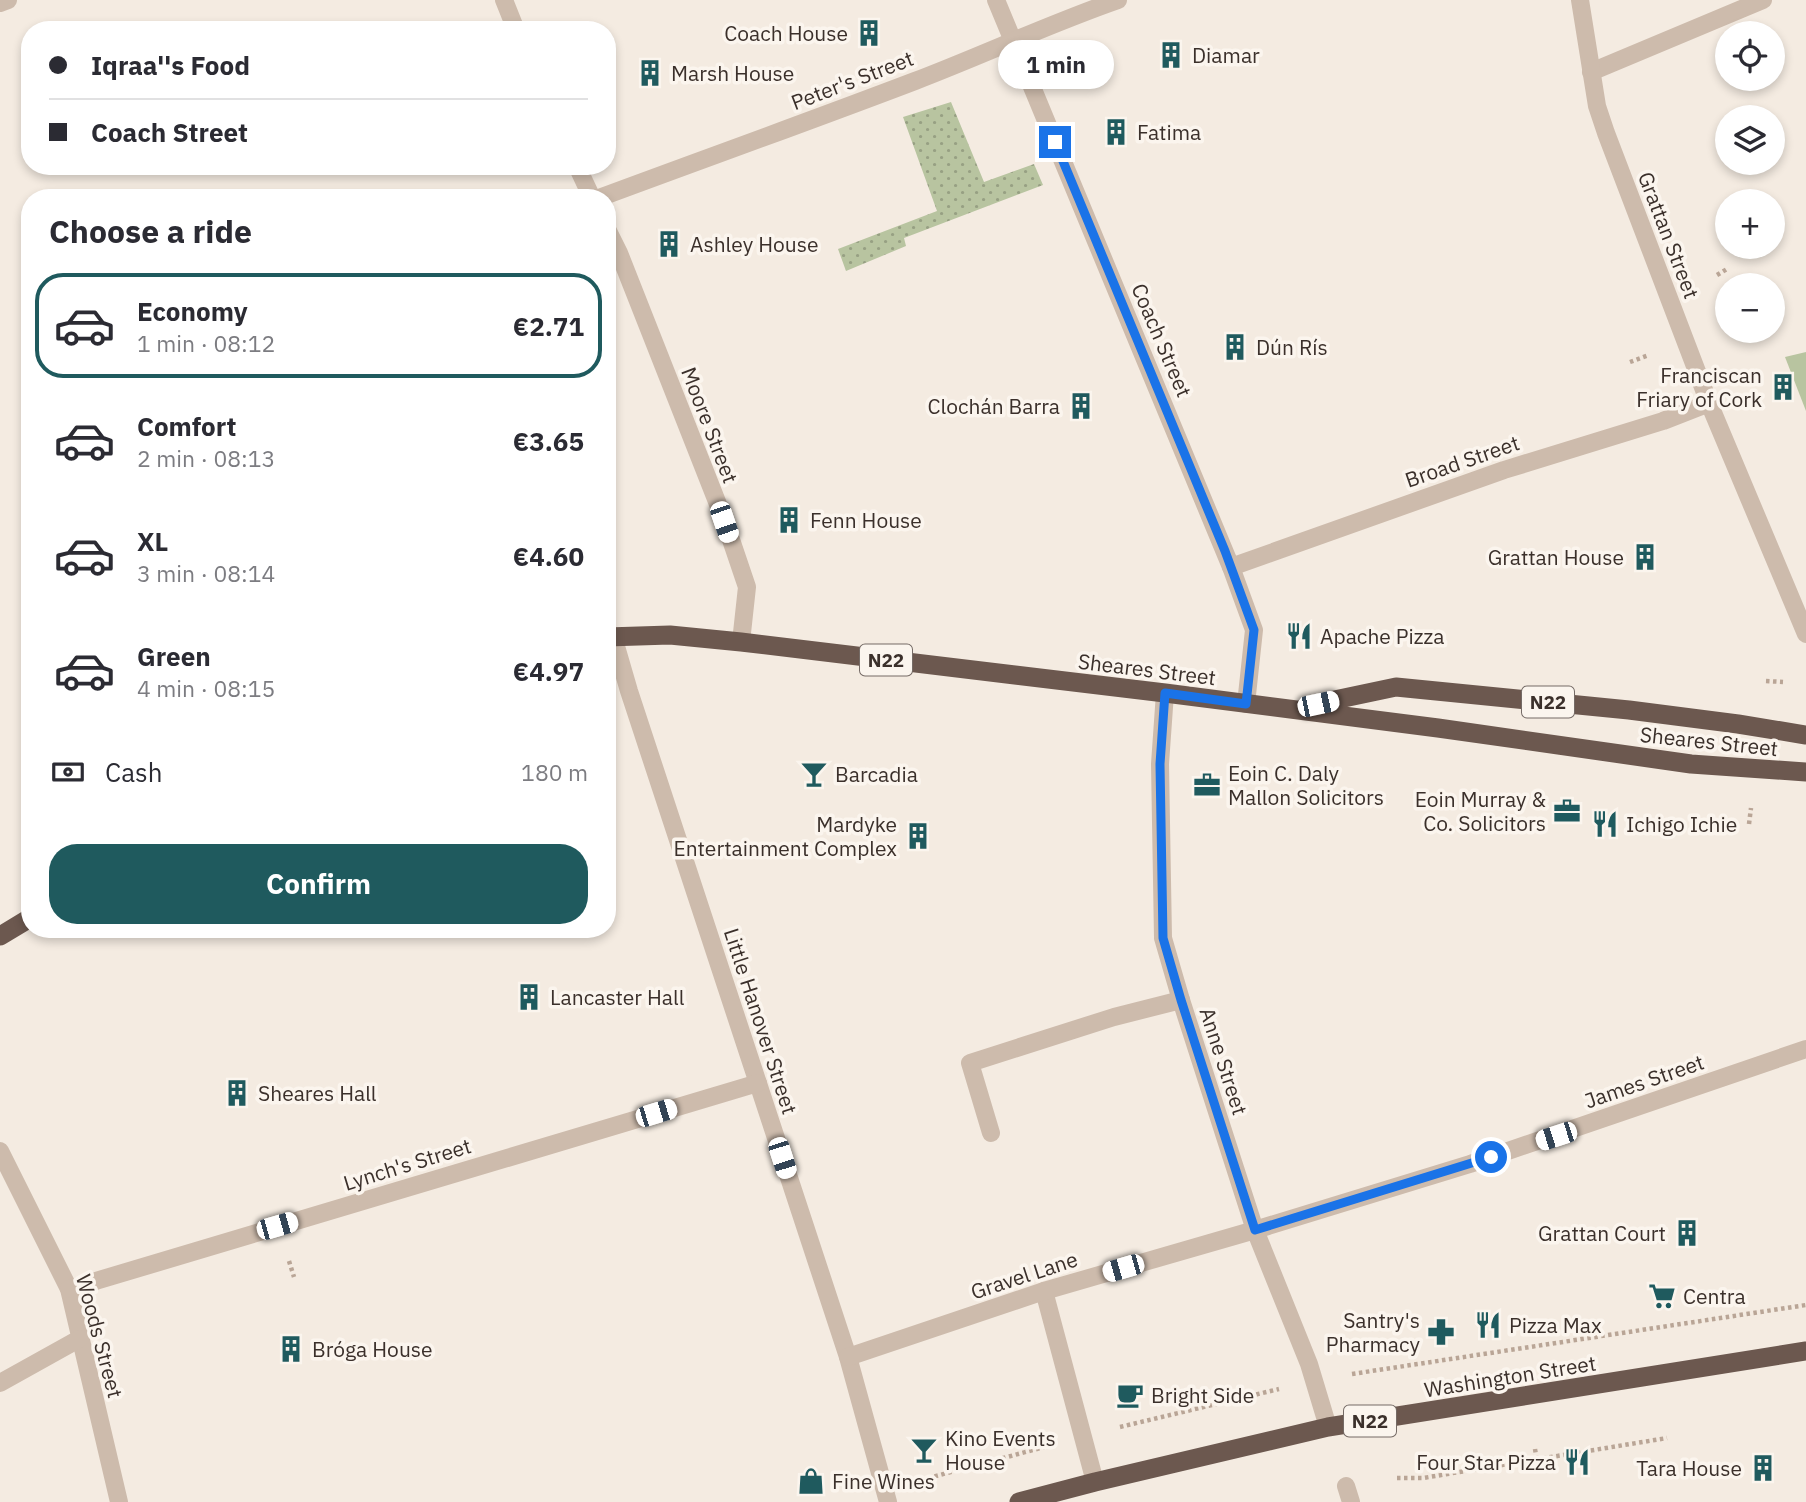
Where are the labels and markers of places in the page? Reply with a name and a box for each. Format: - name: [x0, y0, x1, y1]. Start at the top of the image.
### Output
- building icon: Coach House: [854, 18, 884, 48]
- place label: Coach House: [724, 19, 848, 47]
- building icon: Diamar: [1156, 40, 1186, 70]
- place label: Diamar: [1192, 41, 1260, 69]
- building icon: Marsh House: [635, 58, 665, 88]
- place label: Marsh House: [671, 59, 794, 87]
- building icon: Fatima: [1101, 117, 1131, 147]
- place label: Fatima: [1137, 118, 1201, 146]
- building icon: Ashley House: [654, 229, 684, 259]
- place label: Ashley House: [690, 230, 818, 258]
- building icon: Dún Rís: [1220, 332, 1250, 362]
- place label: Dún Rís: [1256, 333, 1328, 361]
- place label: Franciscan Friary of Cork: [1636, 361, 1762, 413]
- building icon: Franciscan Friary of Cork: [1768, 372, 1798, 402]
- building icon: Clochán Barra: [1066, 391, 1096, 421]
- place label: Clochán Barra: [927, 392, 1060, 420]
- building icon: Fenn House: [774, 505, 804, 535]
- place label: Fenn House: [810, 506, 922, 534]
- building icon: Grattan House: [1630, 542, 1660, 572]
- place label: Grattan House: [1488, 543, 1624, 571]
- restaurant icon: Apache Pizza: [1284, 621, 1314, 651]
- place label: Apache Pizza: [1320, 622, 1445, 650]
- bar icon: Barcadia: [799, 759, 829, 789]
- place label: Eoin C. Daly Mallon Solicitors: [1228, 759, 1384, 811]
- place label: Barcadia: [835, 760, 918, 788]
- office icon: Eoin C. Daly Mallon Solicitors: [1192, 770, 1222, 800]
- place label: Eoin Murray & Co. Solicitors: [1415, 785, 1546, 837]
- office icon: Eoin Murray & Co. Solicitors: [1552, 796, 1582, 826]
- restaurant icon: Ichigo Ichie: [1590, 809, 1620, 839]
- place label: Mardyke Entertainment Complex: [673, 810, 897, 862]
- place label: Ichigo Ichie: [1626, 810, 1737, 838]
- building icon: Mardyke Entertainment Complex: [903, 821, 933, 851]
- building icon: Lancaster Hall: [514, 982, 544, 1012]
- place label: Lancaster Hall: [550, 983, 685, 1011]
- building icon: Sheares Hall: [222, 1078, 252, 1108]
- place label: Sheares Hall: [258, 1079, 377, 1107]
- building icon: Grattan Court: [1672, 1218, 1702, 1248]
- place label: Grattan Court: [1538, 1219, 1666, 1247]
- supermarket icon: Centra: [1647, 1281, 1677, 1311]
- place label: Centra: [1683, 1282, 1746, 1310]
- place label: Santry's Pharmacy: [1326, 1306, 1421, 1358]
- restaurant icon: Pizza Max: [1473, 1310, 1503, 1340]
- place label: Pizza Max: [1509, 1311, 1602, 1339]
- pharmacy icon: Santry's Pharmacy: [1426, 1317, 1456, 1347]
- building icon: Bróga House: [276, 1334, 306, 1364]
- place label: Bróga House: [312, 1335, 433, 1363]
- cafe icon: Bright Side: [1115, 1380, 1145, 1410]
- place label: Bright Side: [1151, 1381, 1254, 1409]
- place label: Kino Events House: [945, 1424, 1056, 1476]
- bar icon: Kino Events House: [909, 1435, 939, 1465]
- restaurant icon: Four Star Pizza: [1562, 1447, 1592, 1477]
- place label: Four Star Pizza: [1416, 1448, 1556, 1476]
- building icon: Tara House: [1748, 1453, 1778, 1483]
- place label: Tara House: [1636, 1454, 1742, 1482]
- shop icon: Fine Wines: [796, 1466, 826, 1496]
- place label: Fine Wines: [832, 1467, 935, 1495]

